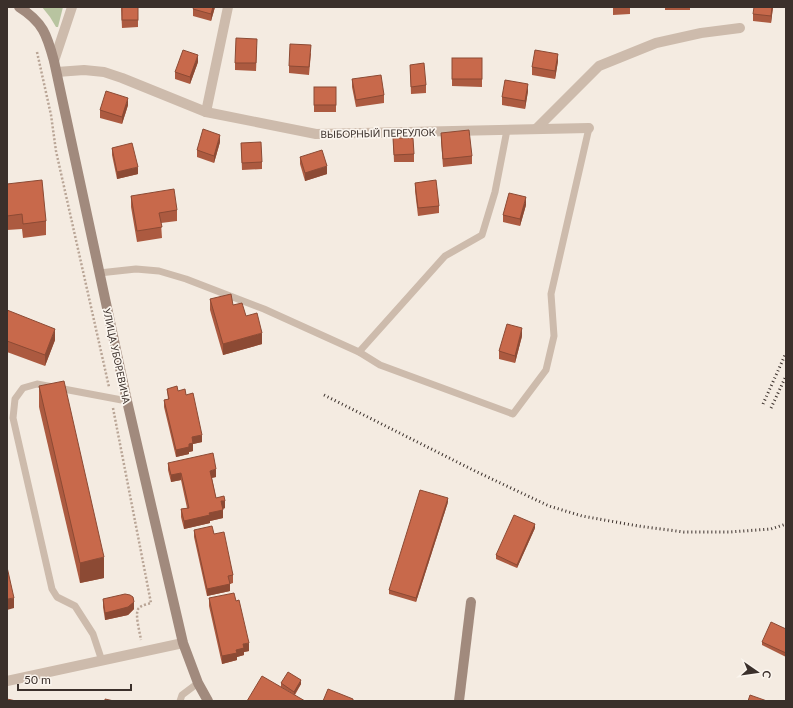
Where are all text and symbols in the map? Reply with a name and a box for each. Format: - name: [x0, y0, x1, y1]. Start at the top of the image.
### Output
- street label: ВЫБОРНЫЙ ПЕРЕУЛОК: [320, 126, 436, 140]
- street label: УЛИЦА УБОРЕВИЧА: [101, 307, 133, 405]
- north arrow: [737, 652, 777, 692]
- scale bar: [18, 666, 131, 692]
- text: С: [760, 669, 774, 680]
- text: 50 m: [24, 672, 51, 687]

